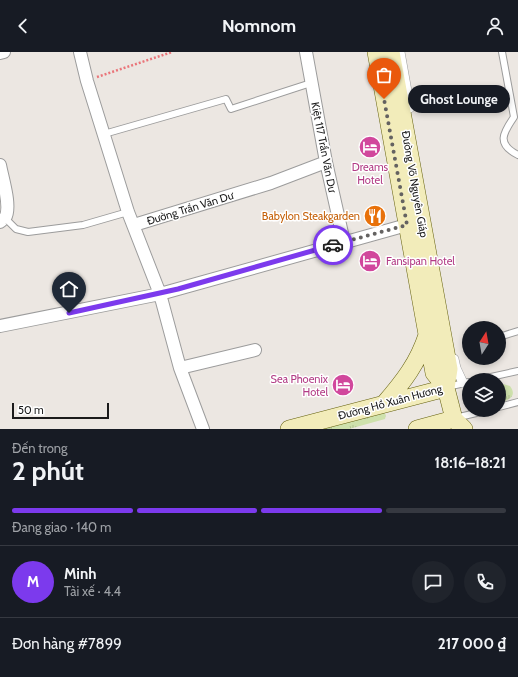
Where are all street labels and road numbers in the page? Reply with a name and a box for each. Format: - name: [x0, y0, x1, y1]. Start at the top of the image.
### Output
- street label: Kiệt 117 Trần Văn Dư: [308, 101, 340, 195]
- street label: Đường Võ Nguyên Giáp: [399, 130, 431, 238]
- street label: Đường Trần Văn Dư: [145, 188, 236, 228]
- street label: Đường Hồ Xuân Hương: [336, 381, 444, 423]

